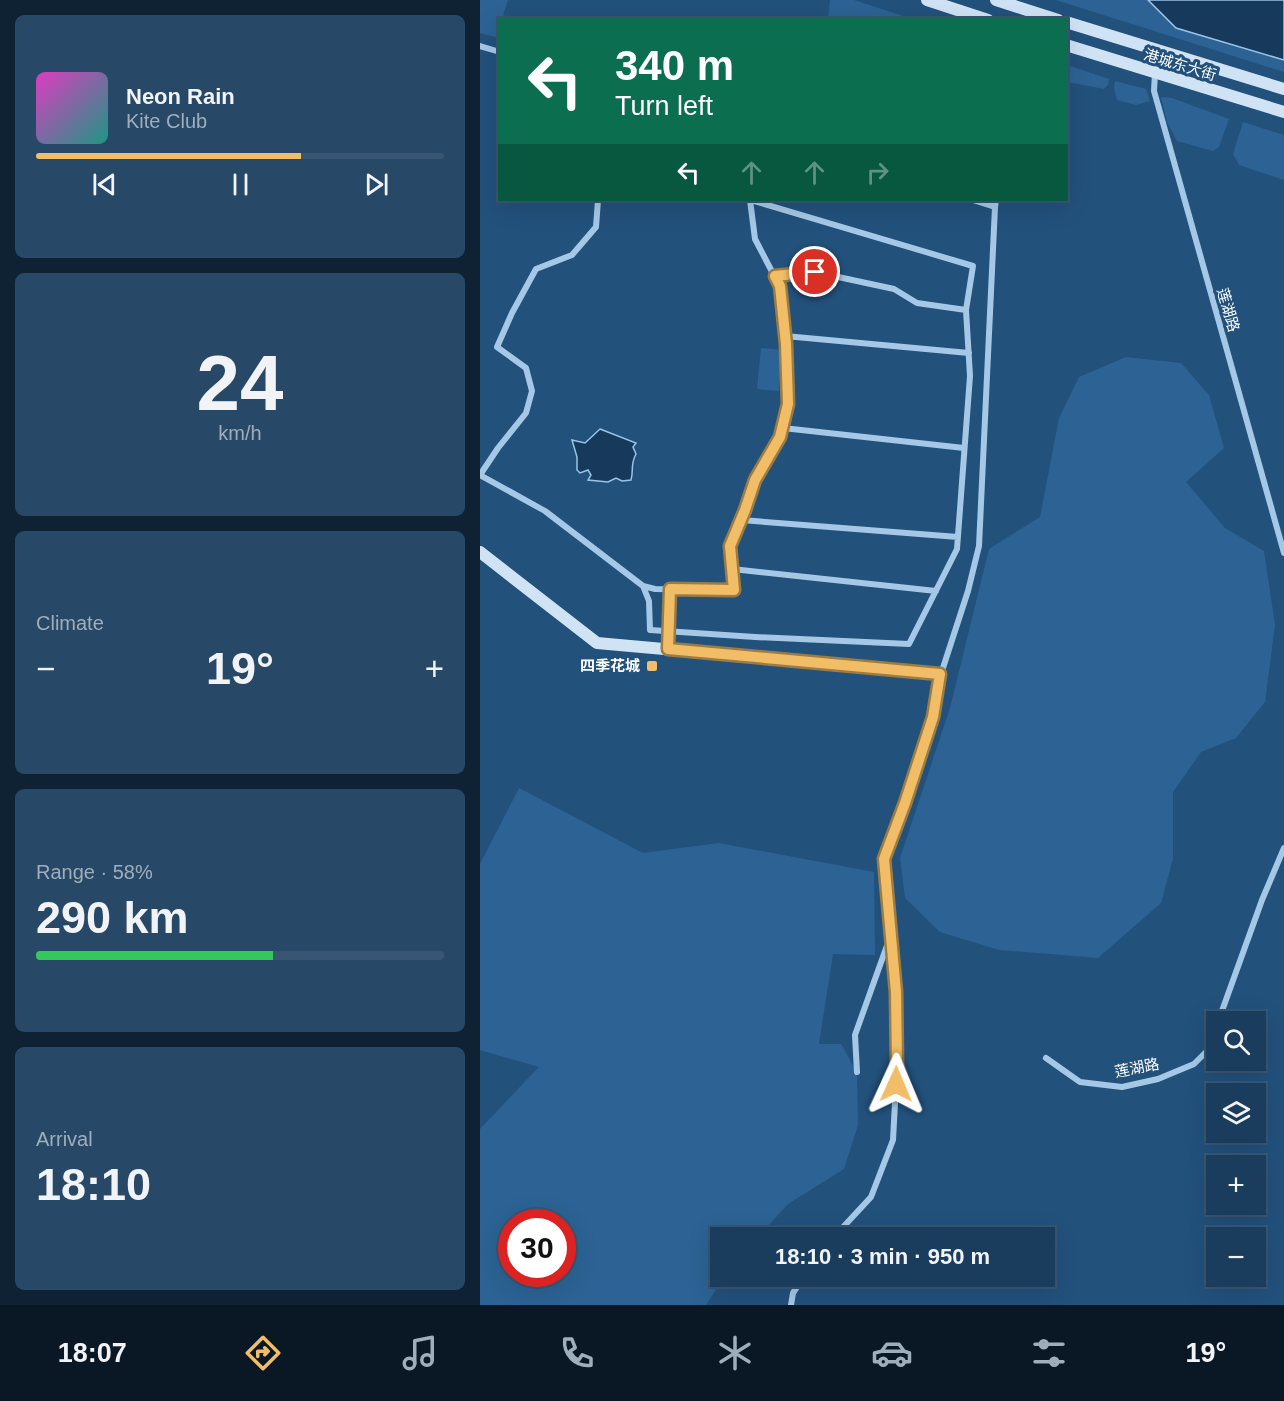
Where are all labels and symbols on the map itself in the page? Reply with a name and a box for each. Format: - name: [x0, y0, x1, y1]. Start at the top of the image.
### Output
- street label: 港城东大街: [1142, 45, 1219, 84]
- pin: [789, 246, 840, 297]
- street label: 莲湖路: [1214, 286, 1243, 334]
- place label: 四季花城: [580, 657, 640, 674]
- marker: 四季花城: [645, 659, 659, 673]
- position arrow: [864, 1052, 928, 1116]
- street label: 莲湖路: [1113, 1055, 1161, 1080]
- speed limit sign: 30: [498, 1209, 576, 1287]

